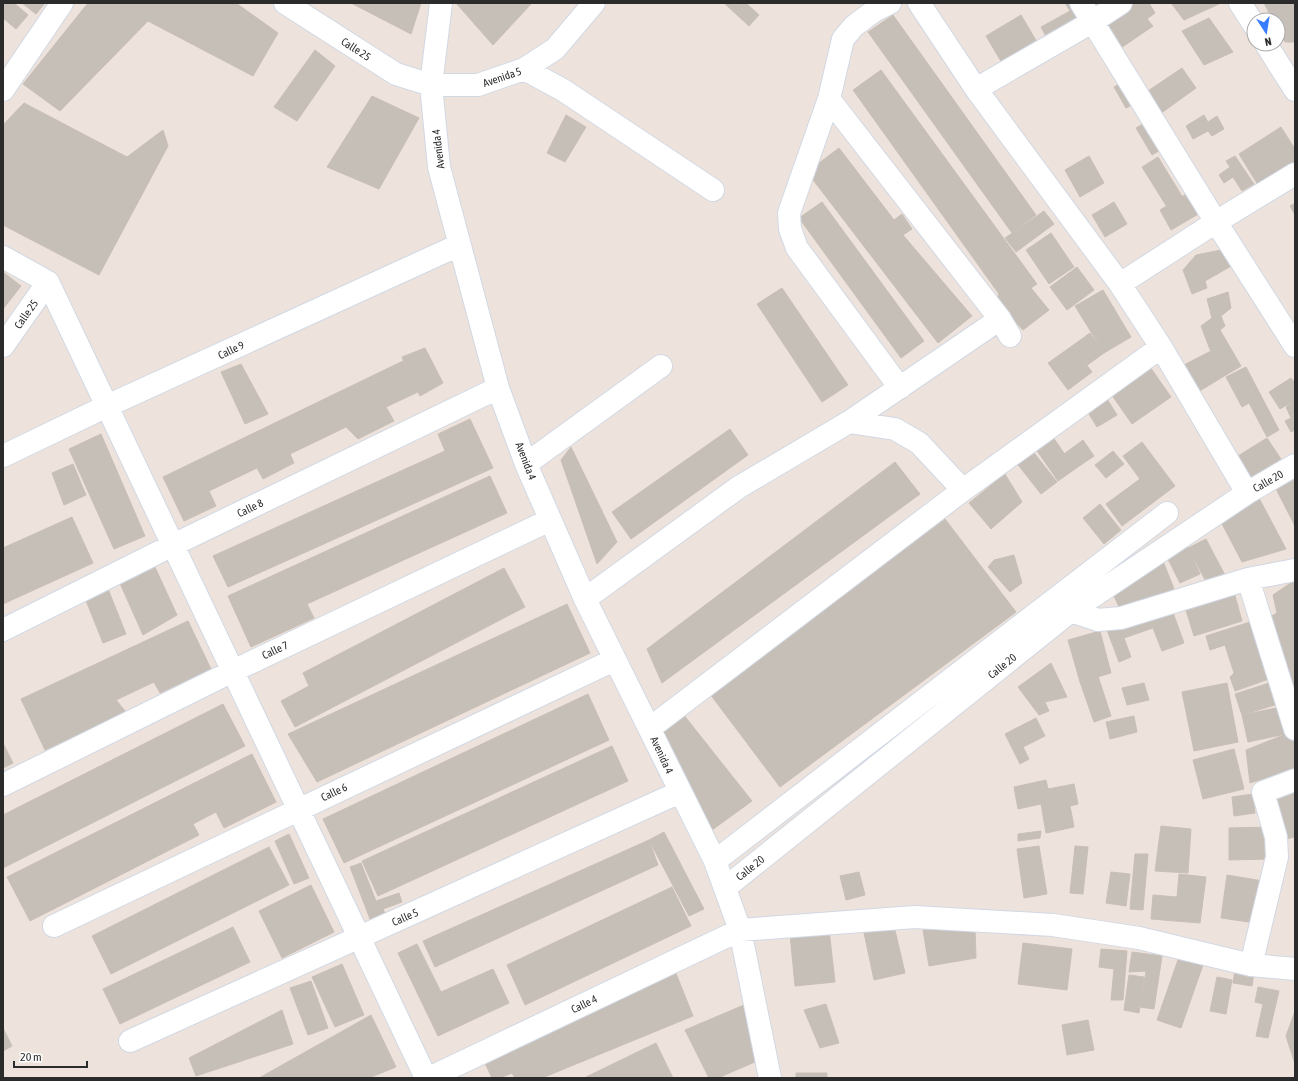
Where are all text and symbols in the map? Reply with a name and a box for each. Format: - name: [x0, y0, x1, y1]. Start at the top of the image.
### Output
- north arrow: [1246, 12, 1286, 52]
- street label: Calle 25: [339, 35, 373, 63]
- text: N: [1264, 35, 1273, 48]
- street label: Avenida 5: [481, 65, 523, 89]
- street label: Avenida 4: [430, 129, 446, 169]
- street label: Calle 25: [12, 297, 40, 331]
- street label: Calle 9: [216, 339, 246, 361]
- street label: Avenida 4: [513, 440, 539, 482]
- street label: Calle 20: [1251, 468, 1285, 494]
- street label: Calle 8: [235, 497, 265, 519]
- street label: Calle 7: [260, 639, 290, 661]
- street label: Calle 20: [986, 651, 1018, 681]
- street label: Avenida 4: [648, 734, 676, 776]
- street label: Calle 6: [319, 781, 349, 803]
- street label: Calle 20: [734, 853, 766, 883]
- street label: Calle 5: [390, 906, 420, 928]
- street label: Calle 4: [569, 993, 599, 1015]
- scale bar: [14, 1043, 87, 1069]
- text: 20 m: [20, 1050, 42, 1064]

